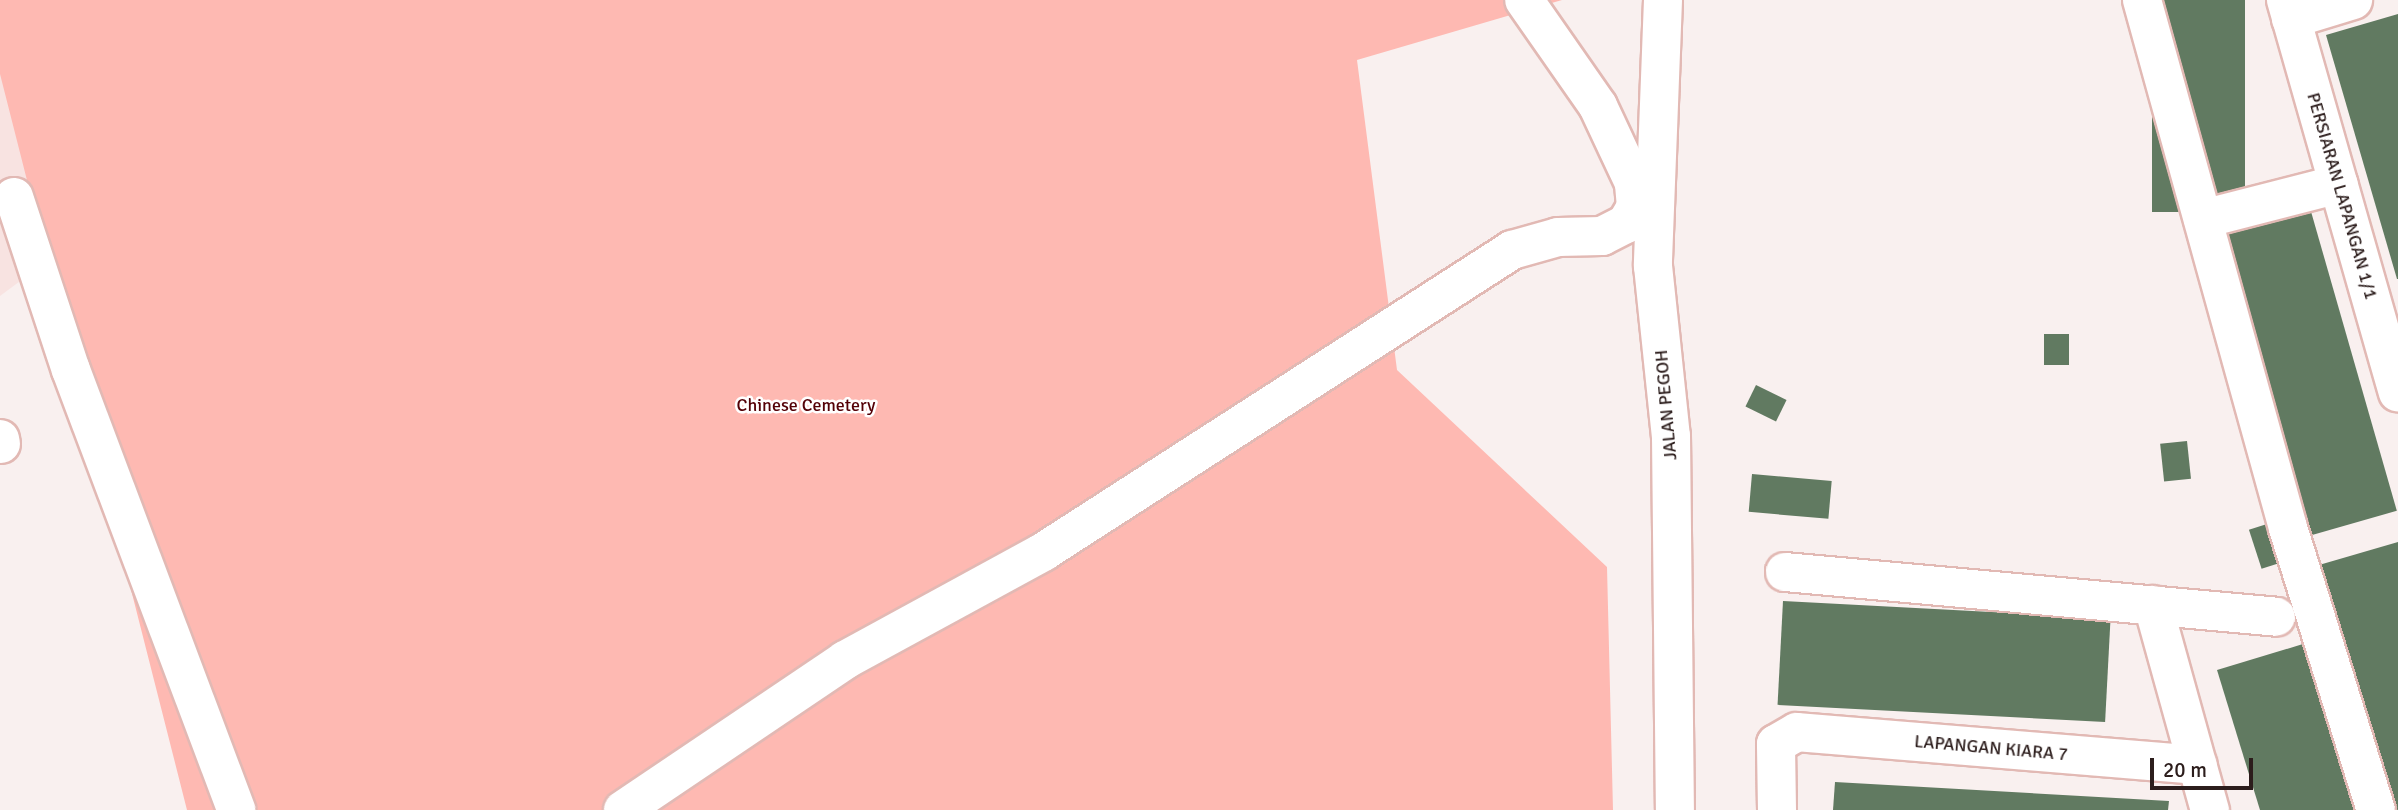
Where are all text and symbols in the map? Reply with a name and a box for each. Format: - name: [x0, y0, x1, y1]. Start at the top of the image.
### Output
- street label: PERSIARAN LAPANGAN 1/1: [2302, 90, 2382, 302]
- street label: JALAN PEGOH: [1650, 349, 1682, 461]
- park label: Chinese Cemetery: [737, 394, 875, 416]
- street label: LAPANGAN KIARA 7: [1913, 731, 2069, 765]
- scale bar: [2153, 744, 2256, 788]
- text: 20 m: [2163, 757, 2207, 783]

